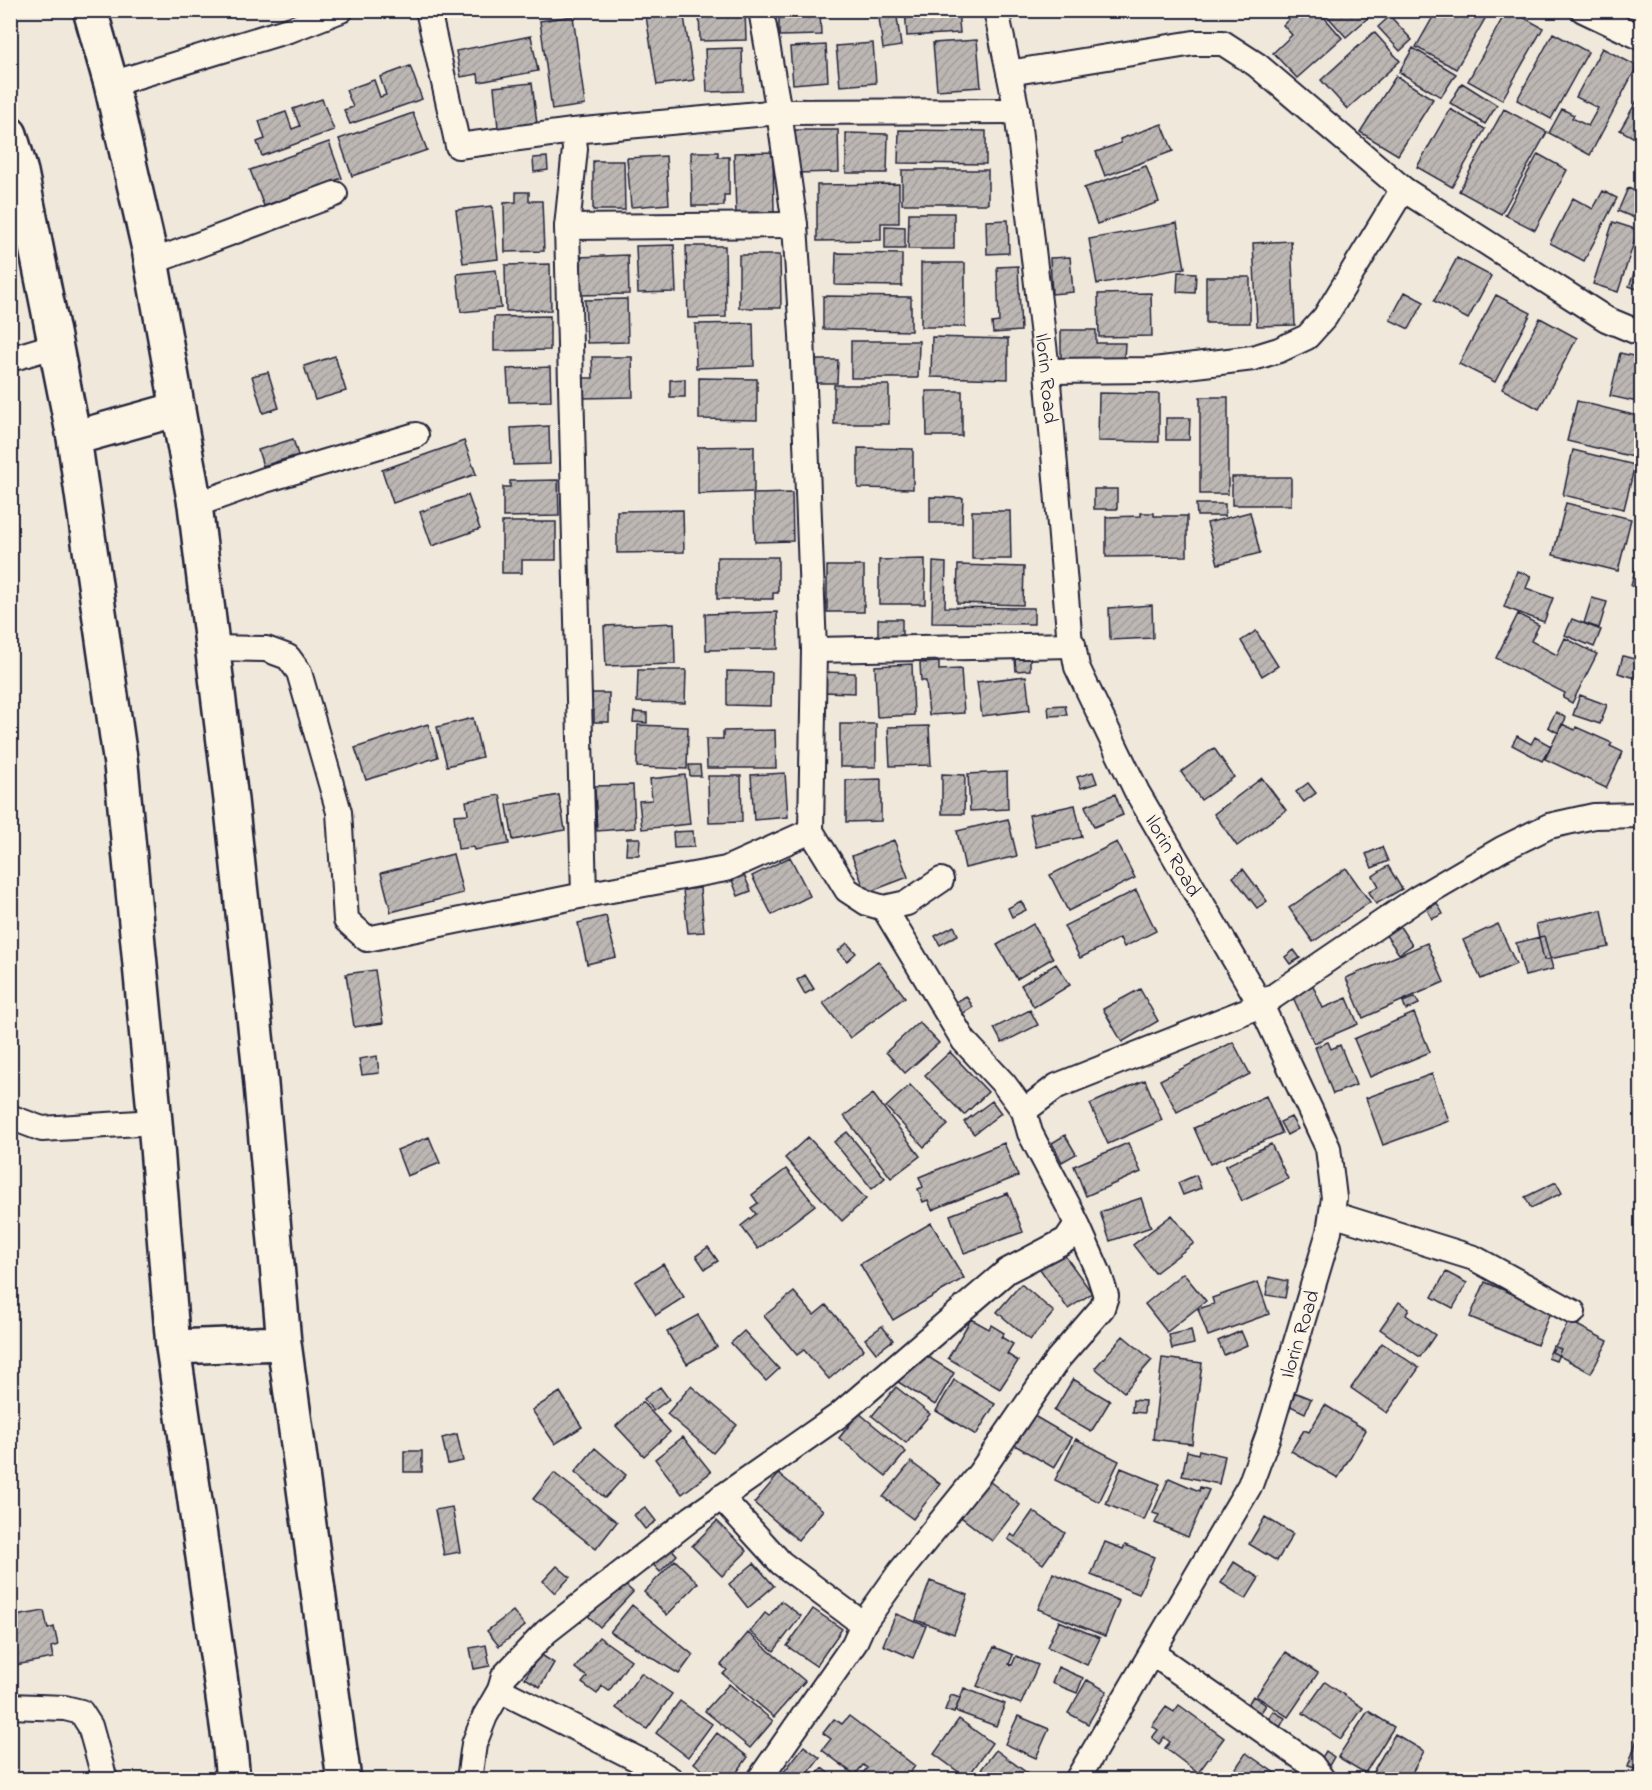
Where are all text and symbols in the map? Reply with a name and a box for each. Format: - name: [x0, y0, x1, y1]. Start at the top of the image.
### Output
- street label: Ilorin Road: [1026, 331, 1064, 425]
- street label: Ilorin Road: [1136, 809, 1208, 903]
- street label: Ilorin Road: [1273, 1287, 1329, 1382]

